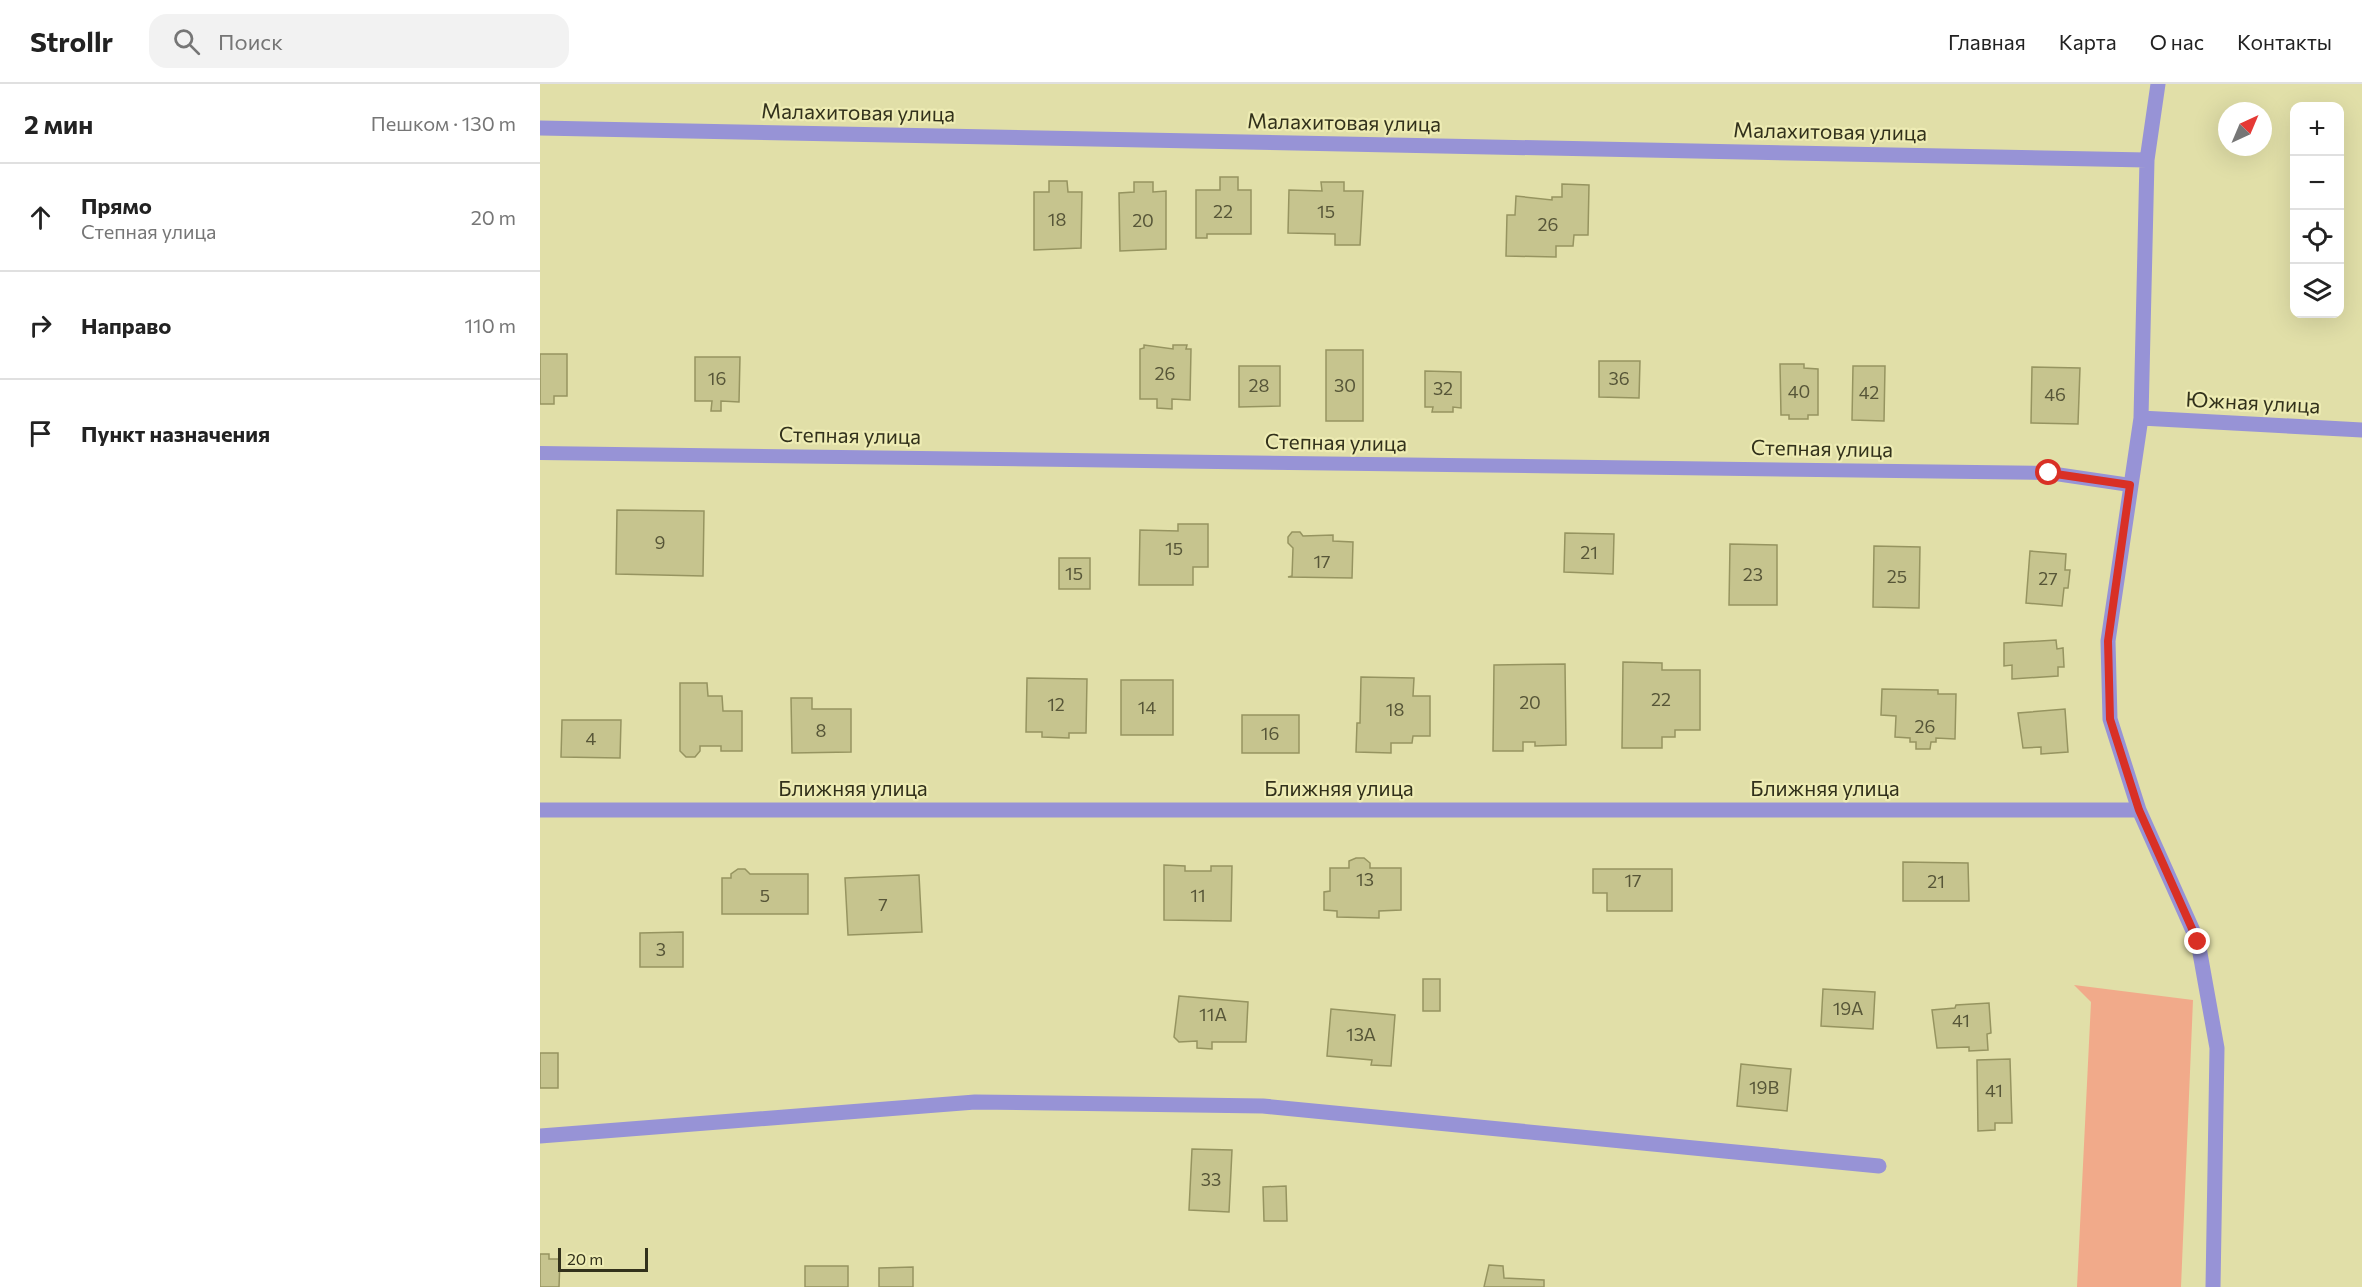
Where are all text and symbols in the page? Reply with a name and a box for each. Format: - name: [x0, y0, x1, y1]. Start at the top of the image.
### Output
- search box: [149, 14, 569, 68]
- text: Strollr: [30, 24, 113, 58]
- icon: search: [170, 25, 203, 58]
- text: Поиск: [218, 28, 283, 55]
- text: Главная: [1948, 29, 2026, 54]
- text: Карта: [2059, 29, 2117, 54]
- text: О нас: [2150, 29, 2204, 54]
- text: Контакты: [2237, 29, 2332, 54]
- street label: Малахитовая улица: [761, 97, 955, 126]
- north arrow: [2218, 102, 2272, 156]
- map controls: [2290, 102, 2344, 318]
- button: +: [2290, 102, 2344, 156]
- street label: Малахитовая улица: [1247, 107, 1441, 136]
- text: 2 мин: [24, 108, 93, 139]
- text: Пешком · 130 m: [371, 111, 516, 135]
- street label: Малахитовая улица: [1733, 116, 1927, 145]
- button: −: [2290, 156, 2344, 210]
- text: Прямо: [81, 192, 152, 219]
- house number: 22: [1213, 200, 1233, 222]
- house number: 15: [1317, 200, 1335, 222]
- icon: ahead: [24, 201, 57, 234]
- text: 20 m: [471, 205, 516, 229]
- house number: 18: [1048, 208, 1066, 230]
- house number: 20: [1132, 209, 1154, 231]
- button: locate: [2290, 210, 2344, 264]
- house number: 26: [1538, 213, 1558, 235]
- text: Степная улица: [81, 219, 216, 243]
- button: layers: [2290, 264, 2344, 318]
- icon: right: [24, 309, 57, 342]
- text: Направо: [81, 312, 171, 339]
- text: 110 m: [465, 313, 516, 337]
- house number: 26: [1155, 362, 1175, 384]
- house number: 16: [708, 367, 726, 389]
- house number: 36: [1608, 367, 1630, 389]
- house number: 28: [1249, 374, 1270, 396]
- house number: 30: [1334, 374, 1356, 396]
- house number: 32: [1433, 377, 1453, 399]
- house number: 40: [1788, 380, 1810, 402]
- house number: 42: [1859, 381, 1879, 403]
- house number: 46: [2044, 383, 2066, 405]
- street label: Южная улица: [2185, 385, 2321, 418]
- icon: arrive: [24, 417, 57, 450]
- text: Пункт назначения: [81, 420, 270, 447]
- street label: Степная улица: [779, 421, 921, 448]
- street label: Степная улица: [1265, 428, 1407, 455]
- street label: Степная улица: [1751, 434, 1893, 461]
- route start: [2035, 459, 2061, 485]
- house number: 9: [655, 531, 665, 553]
- house number: 15: [1165, 537, 1183, 559]
- house number: 21: [1580, 541, 1598, 563]
- house number: 17: [1313, 550, 1331, 572]
- house number: 15: [1065, 562, 1083, 584]
- house number: 23: [1743, 563, 1763, 585]
- house number: 25: [1887, 565, 1907, 587]
- house number: 27: [2038, 567, 2058, 589]
- house number: 22: [1651, 688, 1671, 710]
- house number: 20: [1519, 691, 1541, 713]
- house number: 12: [1047, 693, 1065, 715]
- house number: 14: [1138, 696, 1156, 718]
- house number: 18: [1386, 698, 1404, 720]
- house number: 26: [1915, 715, 1935, 737]
- house number: 8: [816, 719, 827, 741]
- house number: 16: [1261, 722, 1279, 744]
- house number: 4: [586, 727, 597, 749]
- street label: Ближняя улица: [778, 775, 928, 800]
- street label: Ближняя улица: [1264, 775, 1414, 800]
- street label: Ближняя улица: [1750, 775, 1900, 800]
- house number: 13: [1356, 868, 1374, 890]
- house number: 17: [1624, 869, 1642, 891]
- house number: 21: [1927, 870, 1945, 892]
- house number: 5: [760, 884, 770, 906]
- house number: 11: [1190, 884, 1206, 906]
- house number: 7: [878, 893, 888, 915]
- route end: [2184, 928, 2210, 954]
- house number: 3: [656, 938, 666, 960]
- house number: 19А: [1833, 997, 1863, 1019]
- house number: 11А: [1199, 1003, 1227, 1025]
- house number: 41: [1952, 1009, 1970, 1031]
- house number: 13А: [1346, 1023, 1376, 1045]
- house number: 19В: [1749, 1076, 1779, 1098]
- house number: 41: [1985, 1079, 2003, 1101]
- house number: 33: [1201, 1168, 1221, 1190]
- scale bar: [558, 1245, 648, 1272]
- text: 20 m: [567, 1249, 603, 1268]

